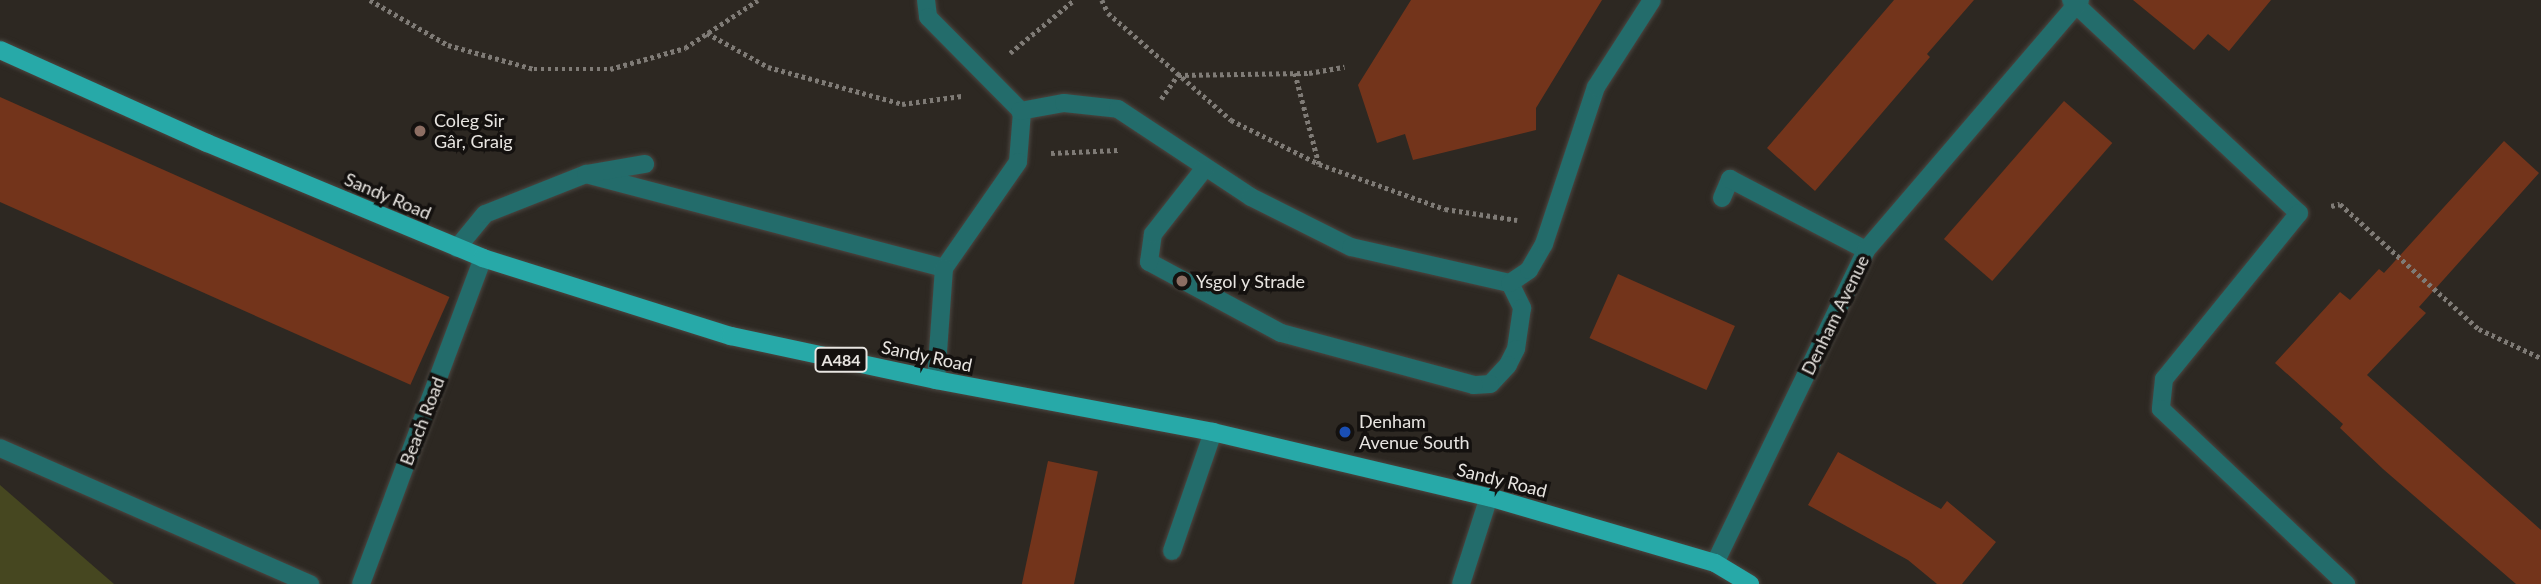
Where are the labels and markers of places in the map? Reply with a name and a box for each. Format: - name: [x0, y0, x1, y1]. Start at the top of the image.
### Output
- place label: Coleg Sir Gâr, Graig: [434, 110, 513, 152]
- marker: Coleg Sir Gâr, Graig: [412, 123, 428, 139]
- place label: Ysgol y Strade: [1196, 270, 1306, 292]
- marker: Ysgol y Strade: [1174, 273, 1190, 289]
- place label: Denham Avenue South: [1359, 411, 1470, 453]
- marker: Denham Avenue South: [1337, 424, 1353, 440]

